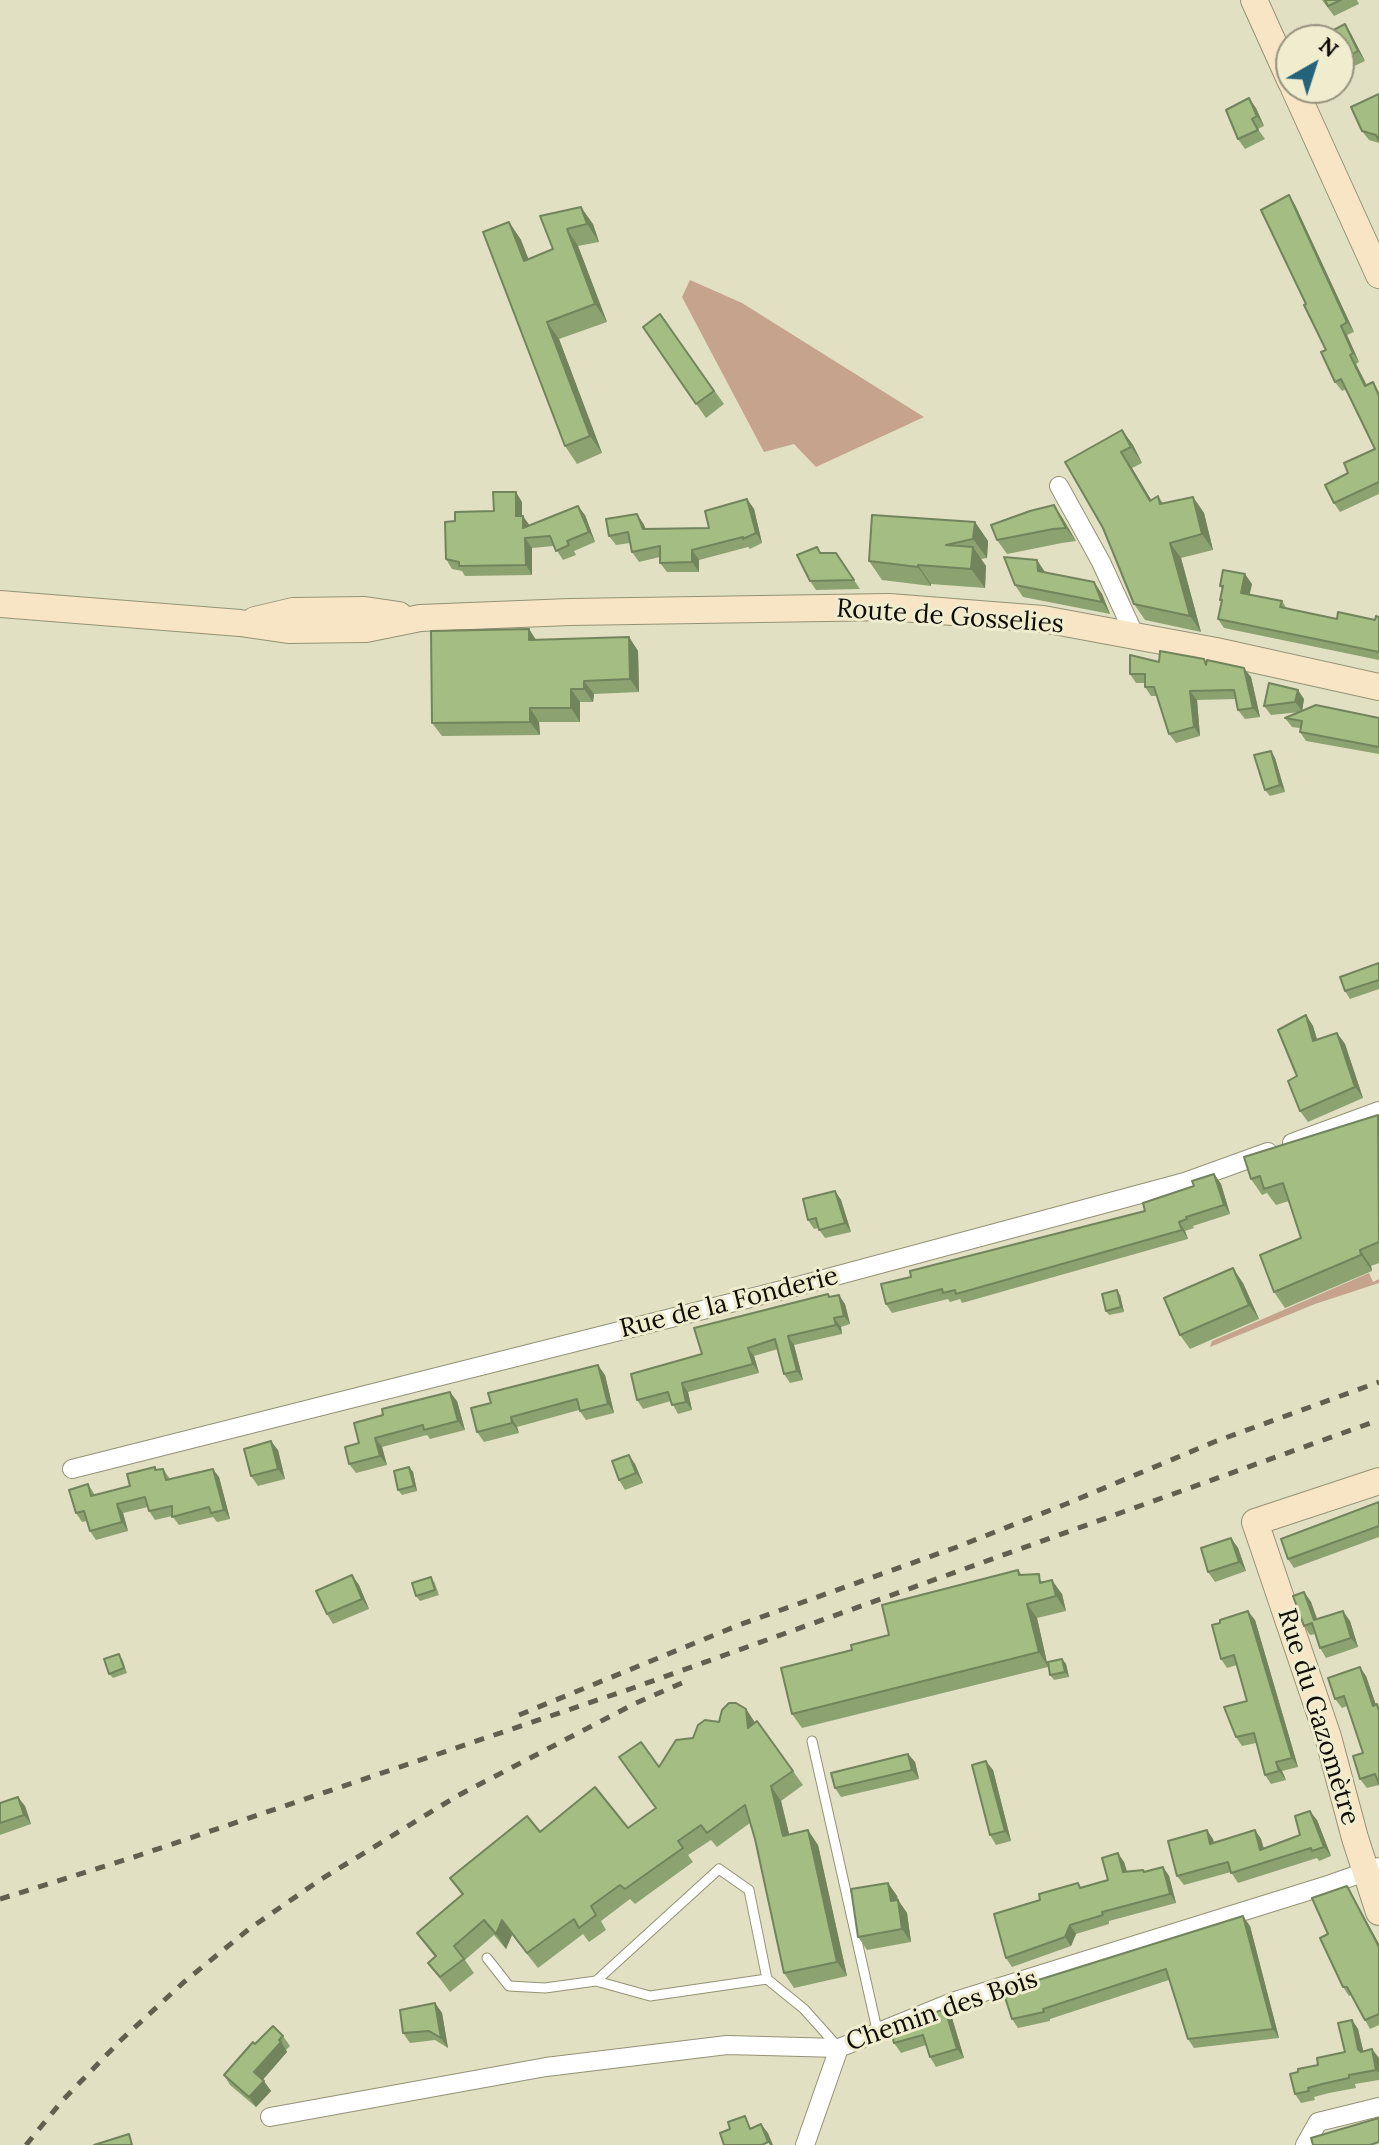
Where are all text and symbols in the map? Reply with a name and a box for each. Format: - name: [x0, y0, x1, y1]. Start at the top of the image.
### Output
- north arrow: [1275, 24, 1355, 104]
- text: N: [1313, 31, 1344, 63]
- street label: Route de Gosselies: [835, 593, 1065, 641]
- street label: Rue de la Fonderie: [617, 1261, 841, 1345]
- street label: Rue du Gazomètre: [1270, 1605, 1366, 1829]
- street label: Chemin des Bois: [842, 1964, 1042, 2058]

